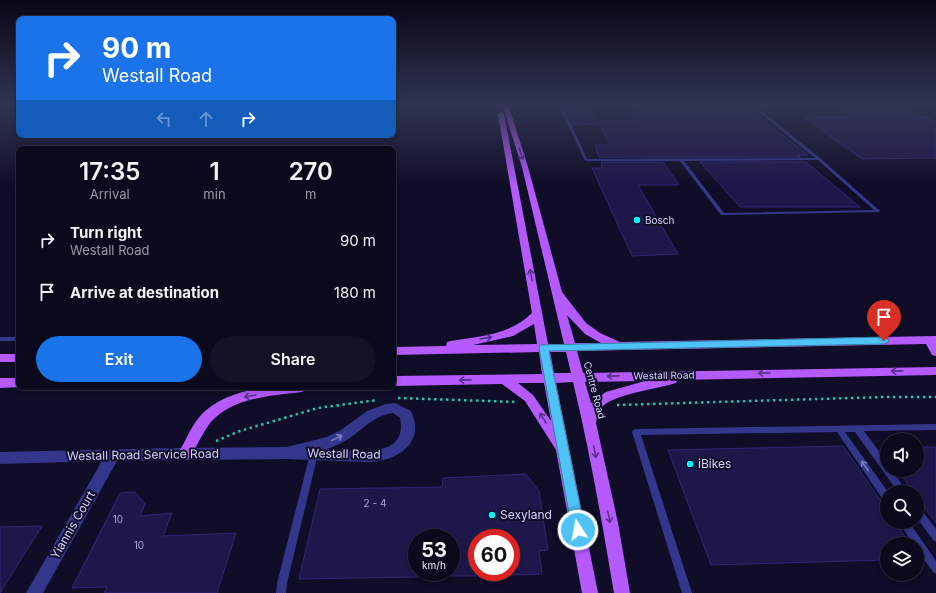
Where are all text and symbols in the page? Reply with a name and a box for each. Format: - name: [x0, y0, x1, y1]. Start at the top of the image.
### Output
- text: 90 m: [102, 31, 171, 65]
- icon: right: [36, 32, 88, 84]
- text: Westall Road: [102, 65, 212, 86]
- icon: left: [153, 108, 175, 130]
- icon: ahead: [195, 108, 217, 130]
- icon: right: [237, 108, 259, 130]
- one-way arrow: [518, 147, 525, 160]
- text: 17:35: [79, 157, 140, 186]
- text: 1: [209, 157, 220, 186]
- text: 270: [289, 157, 333, 186]
- text: Arrival: [90, 186, 130, 202]
- text: min: [203, 186, 226, 202]
- text: m: [305, 186, 316, 202]
- place label: Bosch: [645, 214, 675, 226]
- marker: Bosch: [632, 215, 642, 225]
- text: Turn right: [70, 223, 142, 242]
- icon: right: [36, 229, 58, 251]
- text: 90 m: [340, 231, 376, 250]
- text: Westall Road: [70, 242, 150, 258]
- one-way arrow: [527, 269, 535, 282]
- icon: arrive: [36, 281, 58, 303]
- text: Arrive at destination: [70, 283, 219, 302]
- text: 180 m: [334, 283, 376, 302]
- pin: [867, 300, 901, 341]
- icon: arrive: [873, 306, 895, 328]
- one-way arrow: [479, 334, 492, 342]
- button: Exit: [36, 336, 202, 382]
- button: Share: [210, 336, 376, 382]
- street label: Centre Road: [582, 360, 608, 420]
- street label: Westall Road: [633, 368, 695, 382]
- one-way arrow: [891, 368, 904, 375]
- one-way arrow: [758, 370, 771, 377]
- one-way arrow: [607, 372, 620, 380]
- one-way arrow: [459, 376, 472, 384]
- one-way arrow: [244, 392, 257, 400]
- one-way arrow: [538, 412, 546, 424]
- map controls: [880, 433, 924, 581]
- button: sound: [880, 433, 924, 477]
- one-way arrow: [331, 434, 343, 441]
- street label: Westall Road: [307, 445, 381, 462]
- one-way arrow: [592, 445, 600, 458]
- street label: Westall Road Service Road: [67, 446, 219, 463]
- place label: iBikes: [698, 456, 731, 471]
- marker: iBikes: [685, 459, 695, 469]
- one-way arrow: [861, 460, 869, 471]
- button: search: [880, 485, 924, 529]
- street label: Yiannis Court: [47, 488, 98, 561]
- house number: 2 - 4: [364, 497, 386, 509]
- place label: Sexyland: [500, 507, 552, 522]
- position arrow: [557, 509, 599, 551]
- marker: Sexyland: [487, 510, 497, 520]
- one-way arrow: [606, 510, 614, 523]
- house number: 10: [113, 513, 123, 525]
- speed limit sign: 60: [468, 529, 520, 581]
- button: layers: [880, 537, 924, 581]
- text: 53: [421, 538, 447, 562]
- house number: 10: [134, 539, 144, 551]
- text: km/h: [422, 559, 446, 571]

